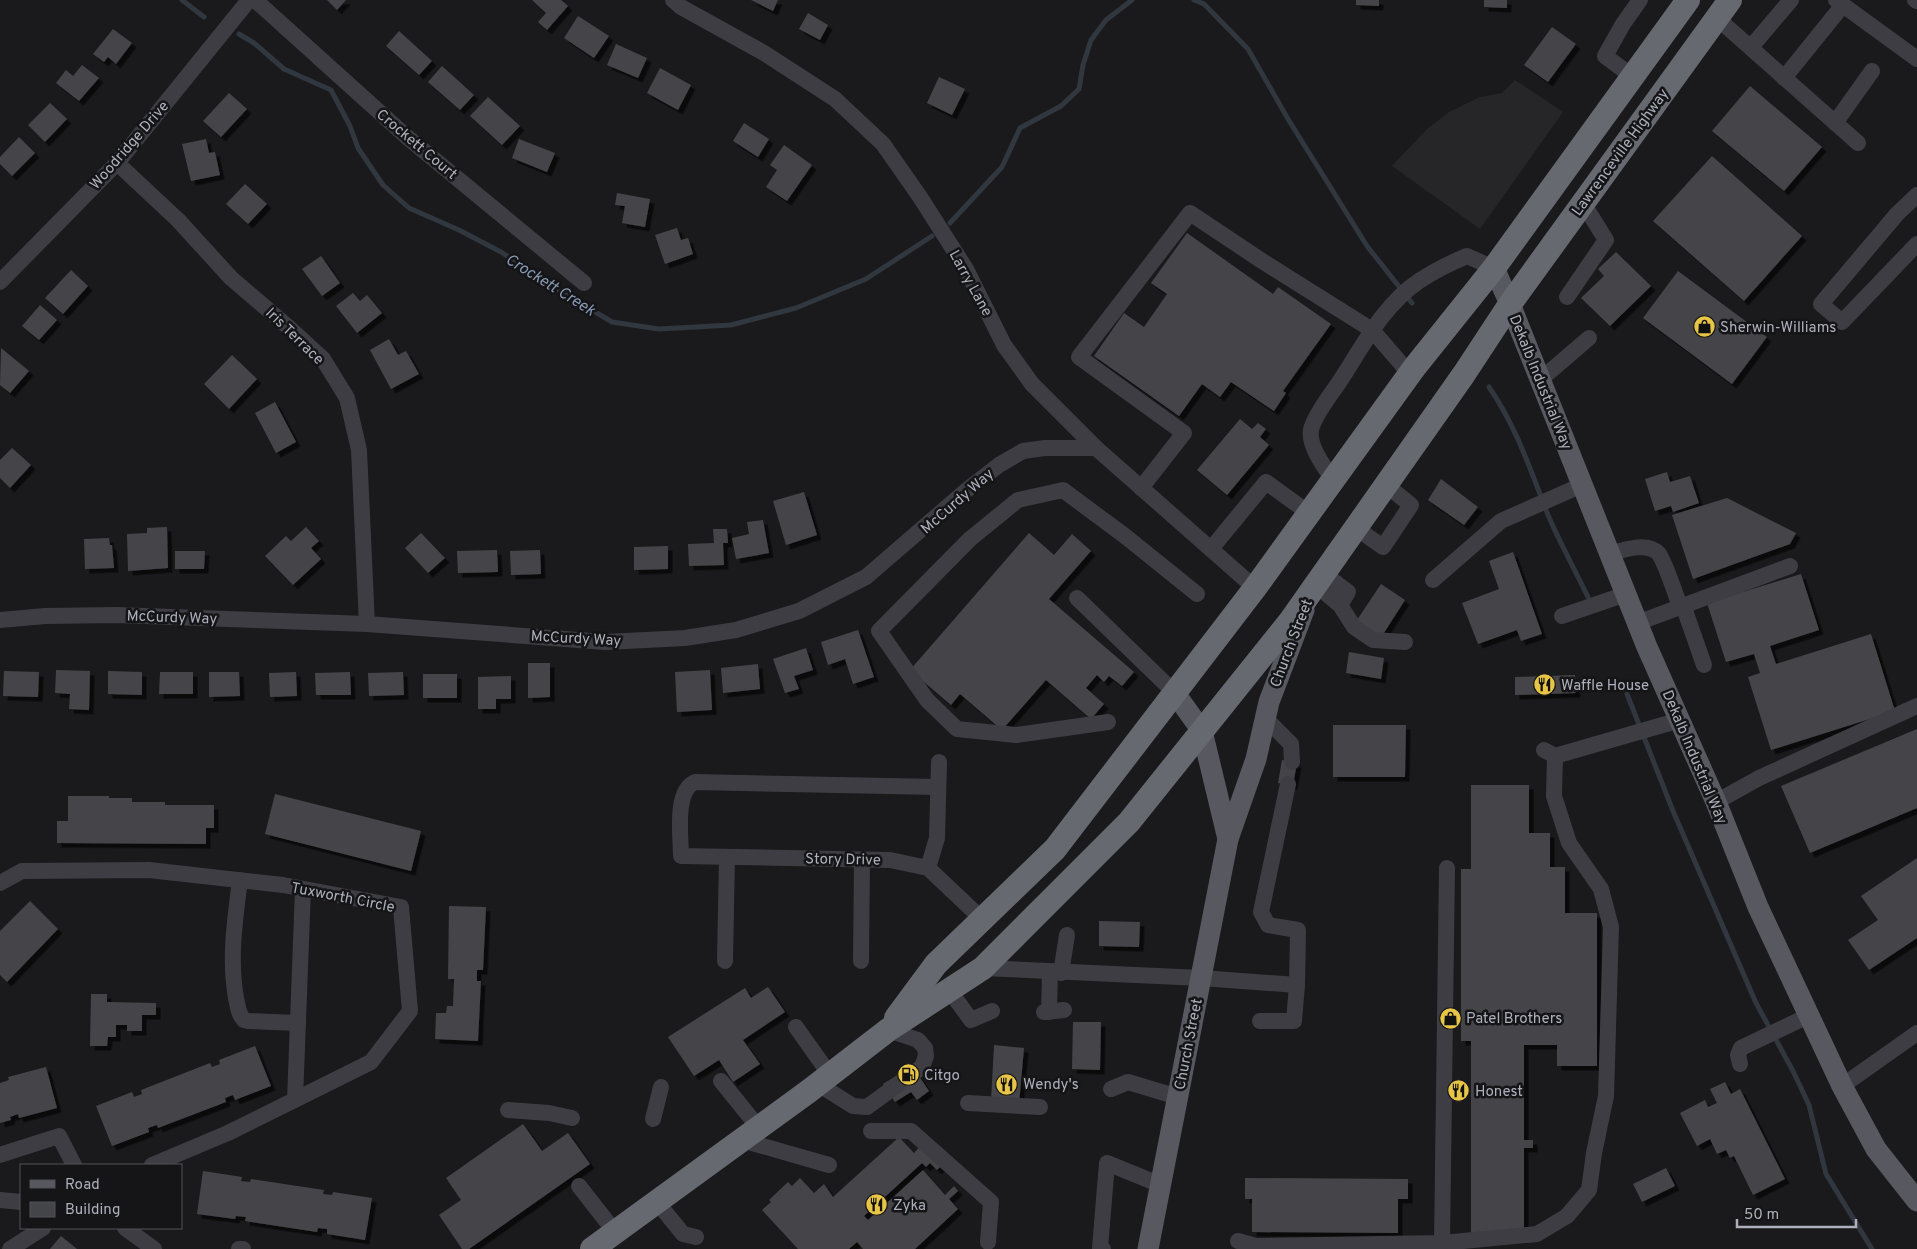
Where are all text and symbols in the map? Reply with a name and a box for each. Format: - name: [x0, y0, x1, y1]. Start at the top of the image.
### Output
- street label: Lawrenceville Highway: [1569, 85, 1674, 220]
- street label: Woodridge Drive: [86, 98, 174, 194]
- street label: Crockett Court: [372, 106, 460, 184]
- street label: Larry Lane: [944, 247, 996, 320]
- water label: Crockett Creek: [501, 250, 599, 322]
- street label: Iris Terrace: [261, 304, 327, 370]
- street label: Dekalb Industrial Way: [1504, 312, 1575, 453]
- shop icon: Sherwin-Williams: [1692, 315, 1716, 339]
- place label: Sherwin-Williams: [1720, 319, 1836, 338]
- street label: McCurdy Way: [918, 465, 998, 539]
- street label: Church Street: [1267, 597, 1318, 690]
- street label: McCurdy Way: [126, 607, 218, 630]
- street label: McCurdy Way: [530, 628, 622, 651]
- restaurant icon: Waffle House: [1533, 673, 1557, 697]
- place label: Waffle House: [1561, 677, 1649, 696]
- street label: Dekalb Industrial Way: [1657, 688, 1730, 828]
- street label: Story Drive: [805, 850, 881, 871]
- street label: Tuxworth Circle: [289, 879, 396, 918]
- street label: Church Street: [1171, 997, 1208, 1092]
- shop icon: Patel Brothers: [1438, 1006, 1462, 1030]
- place label: Patel Brothers: [1466, 1010, 1562, 1029]
- fuel station icon: Citgo: [896, 1063, 920, 1087]
- place label: Citgo: [924, 1067, 960, 1086]
- restaurant icon: Wendy's: [995, 1072, 1019, 1096]
- place label: Wendy's: [1023, 1076, 1079, 1095]
- restaurant icon: Honest: [1447, 1079, 1471, 1103]
- place label: Honest: [1475, 1083, 1523, 1102]
- legend: [20, 1164, 182, 1229]
- text: Road: [65, 1176, 100, 1195]
- restaurant icon: Zyka: [865, 1193, 889, 1217]
- scale bar: [1737, 1196, 1856, 1228]
- place label: Zyka: [893, 1197, 926, 1216]
- text: Building: [65, 1201, 120, 1220]
- text: 50 m: [1744, 1206, 1779, 1225]

